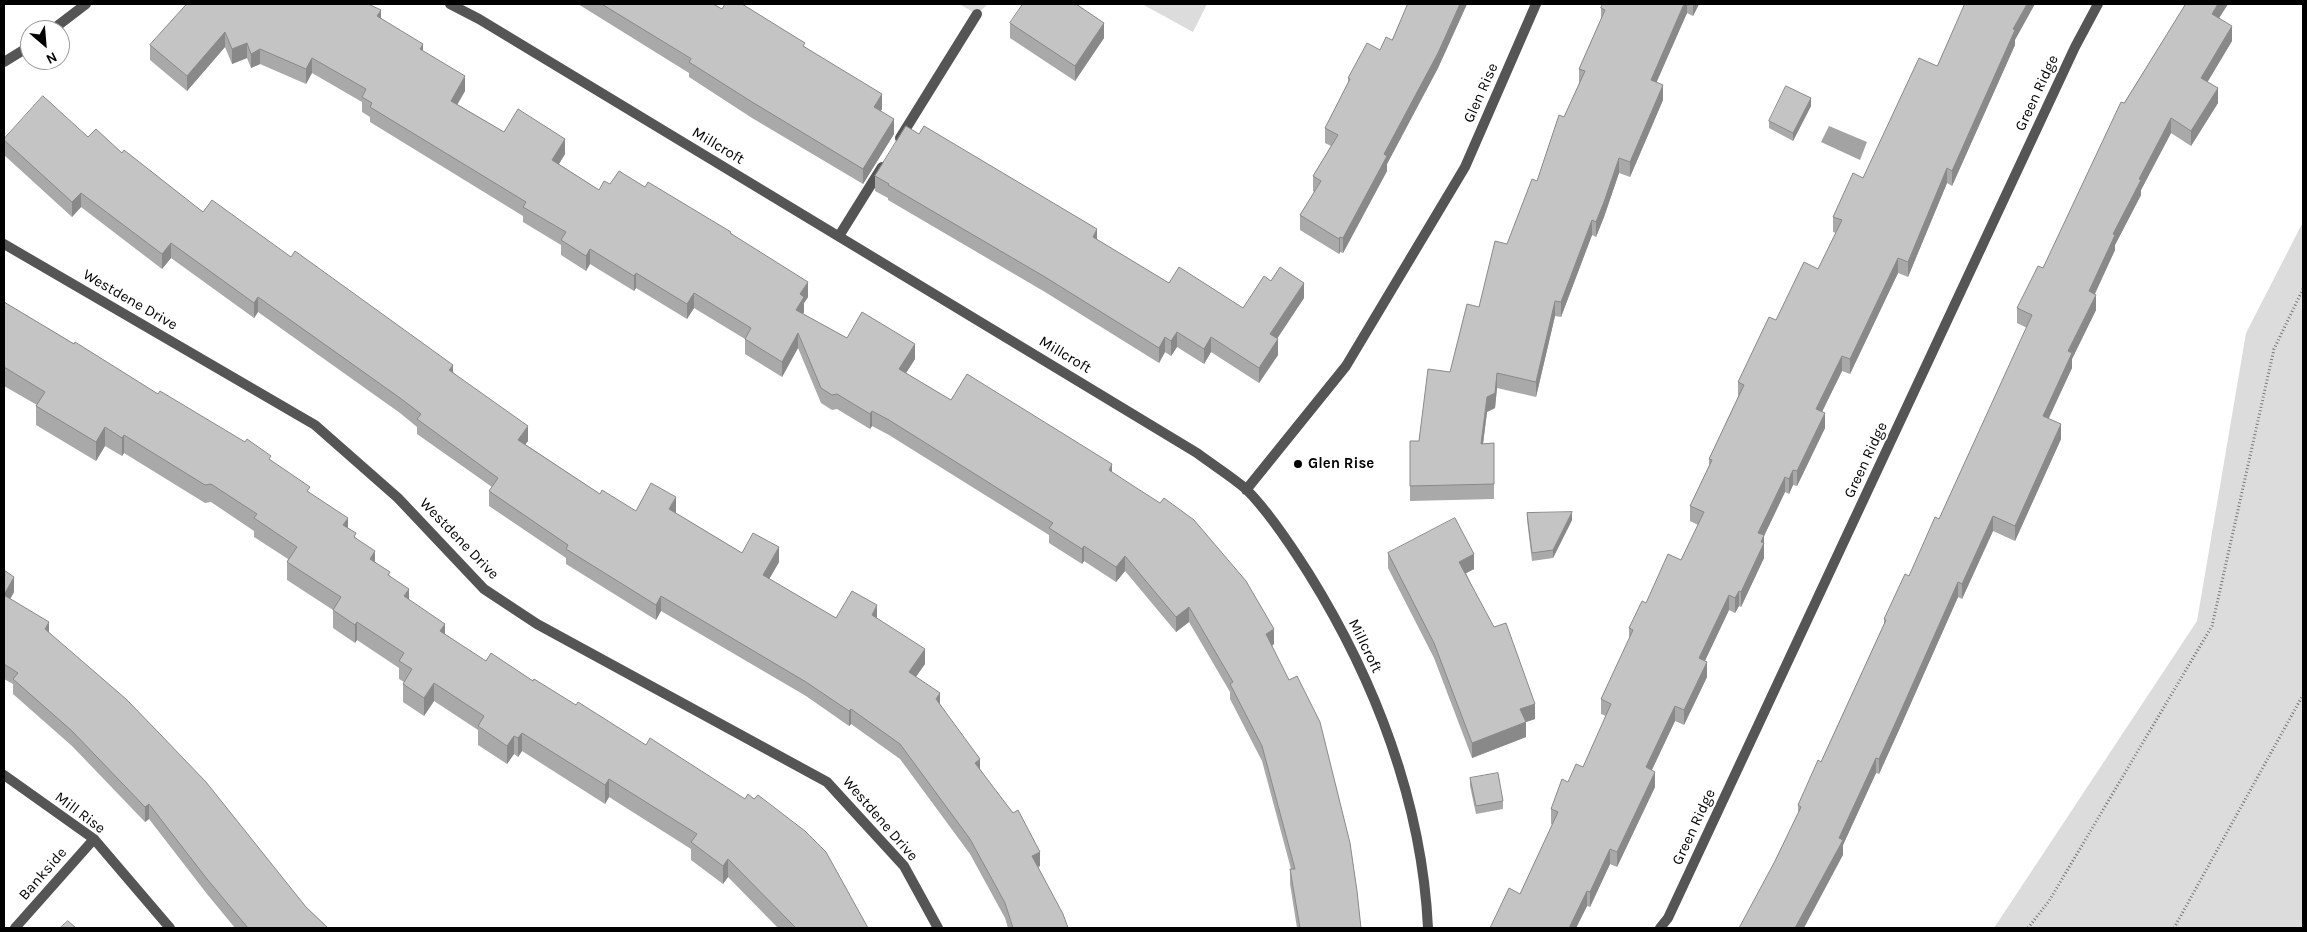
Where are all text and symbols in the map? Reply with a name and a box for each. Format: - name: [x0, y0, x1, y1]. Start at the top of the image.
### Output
- north arrow: [20, 20, 70, 70]
- text: N: [43, 48, 60, 68]
- street label: Green Ridge: [2012, 52, 2062, 134]
- street label: Glen Rise: [1460, 60, 1502, 126]
- street label: Millcroft: [689, 123, 747, 169]
- street label: Westdene Drive: [80, 266, 180, 334]
- street label: Millcroft: [1036, 332, 1094, 378]
- street label: Green Ridge: [1841, 419, 1891, 501]
- place label: Glen Rise: [1308, 455, 1374, 473]
- marker: Glen Rise: [1292, 458, 1304, 470]
- street label: Westdene Drive: [416, 495, 502, 583]
- street label: Millcroft: [1344, 616, 1386, 676]
- street label: Westdene Drive: [838, 773, 922, 865]
- street label: Green Ridge: [1669, 786, 1719, 868]
- street label: Mill Rise: [51, 788, 109, 838]
- street label: Bankside: [15, 844, 71, 904]

